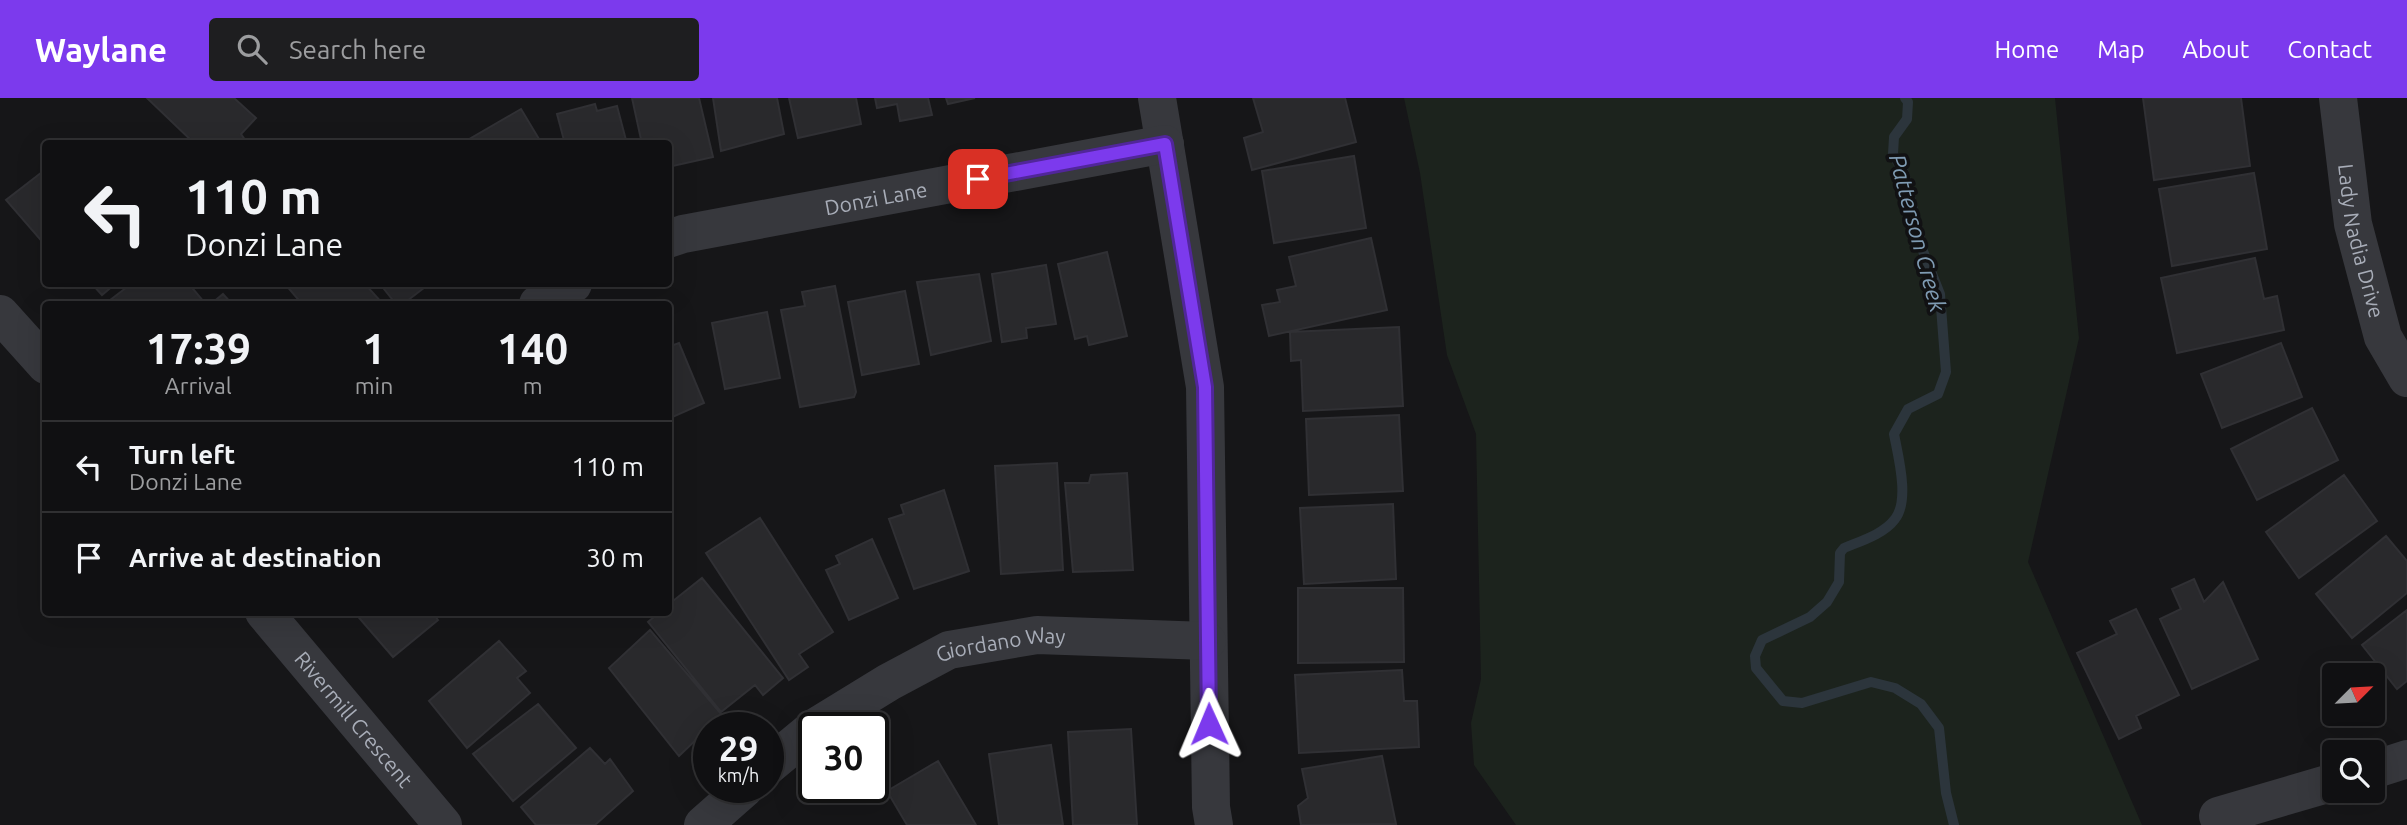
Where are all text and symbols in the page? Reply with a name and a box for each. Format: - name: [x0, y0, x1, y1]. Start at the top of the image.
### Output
- search box: [209, 18, 699, 81]
- icon: search: [233, 30, 271, 68]
- text: Waylane: [35, 31, 167, 68]
- text: Search here: [289, 35, 426, 64]
- text: Home: [1994, 36, 2059, 63]
- text: Map: [2097, 36, 2144, 63]
- text: About: [2182, 36, 2249, 63]
- text: Contact: [2287, 36, 2372, 63]
- pin: [948, 149, 1008, 209]
- water label: Patterson Creek: [1885, 151, 1951, 315]
- icon: arrive: [959, 160, 997, 198]
- street label: Lady Nadia Drive: [2334, 162, 2389, 321]
- icon: left: [70, 168, 161, 259]
- text: 110 m: [185, 168, 322, 223]
- street label: Donzi Lane: [823, 177, 929, 219]
- text: Donzi Lane: [185, 226, 343, 262]
- text: 17:39: [146, 325, 251, 372]
- text: 1: [362, 325, 386, 372]
- text: 140: [497, 325, 568, 372]
- text: Arrival: [165, 373, 232, 398]
- text: min: [355, 373, 393, 398]
- text: m: [523, 373, 543, 398]
- text: Turn left: [129, 440, 235, 469]
- icon: left: [70, 448, 108, 486]
- text: 110 m: [572, 452, 644, 481]
- text: Donzi Lane: [129, 469, 243, 494]
- icon: arrive: [70, 539, 108, 577]
- text: Arrive at destination: [129, 543, 382, 572]
- text: 30 m: [586, 543, 644, 572]
- street label: Giordano Way: [931, 622, 1066, 667]
- street label: Rivermill Crescent: [290, 646, 418, 792]
- north arrow: [2322, 663, 2385, 726]
- map controls: [2322, 663, 2385, 803]
- position arrow: [1172, 687, 1246, 761]
- speed limit sign: 30: [798, 712, 889, 803]
- text: 29: [719, 728, 758, 768]
- button: search: [2322, 740, 2385, 803]
- text: km/h: [718, 765, 759, 785]

